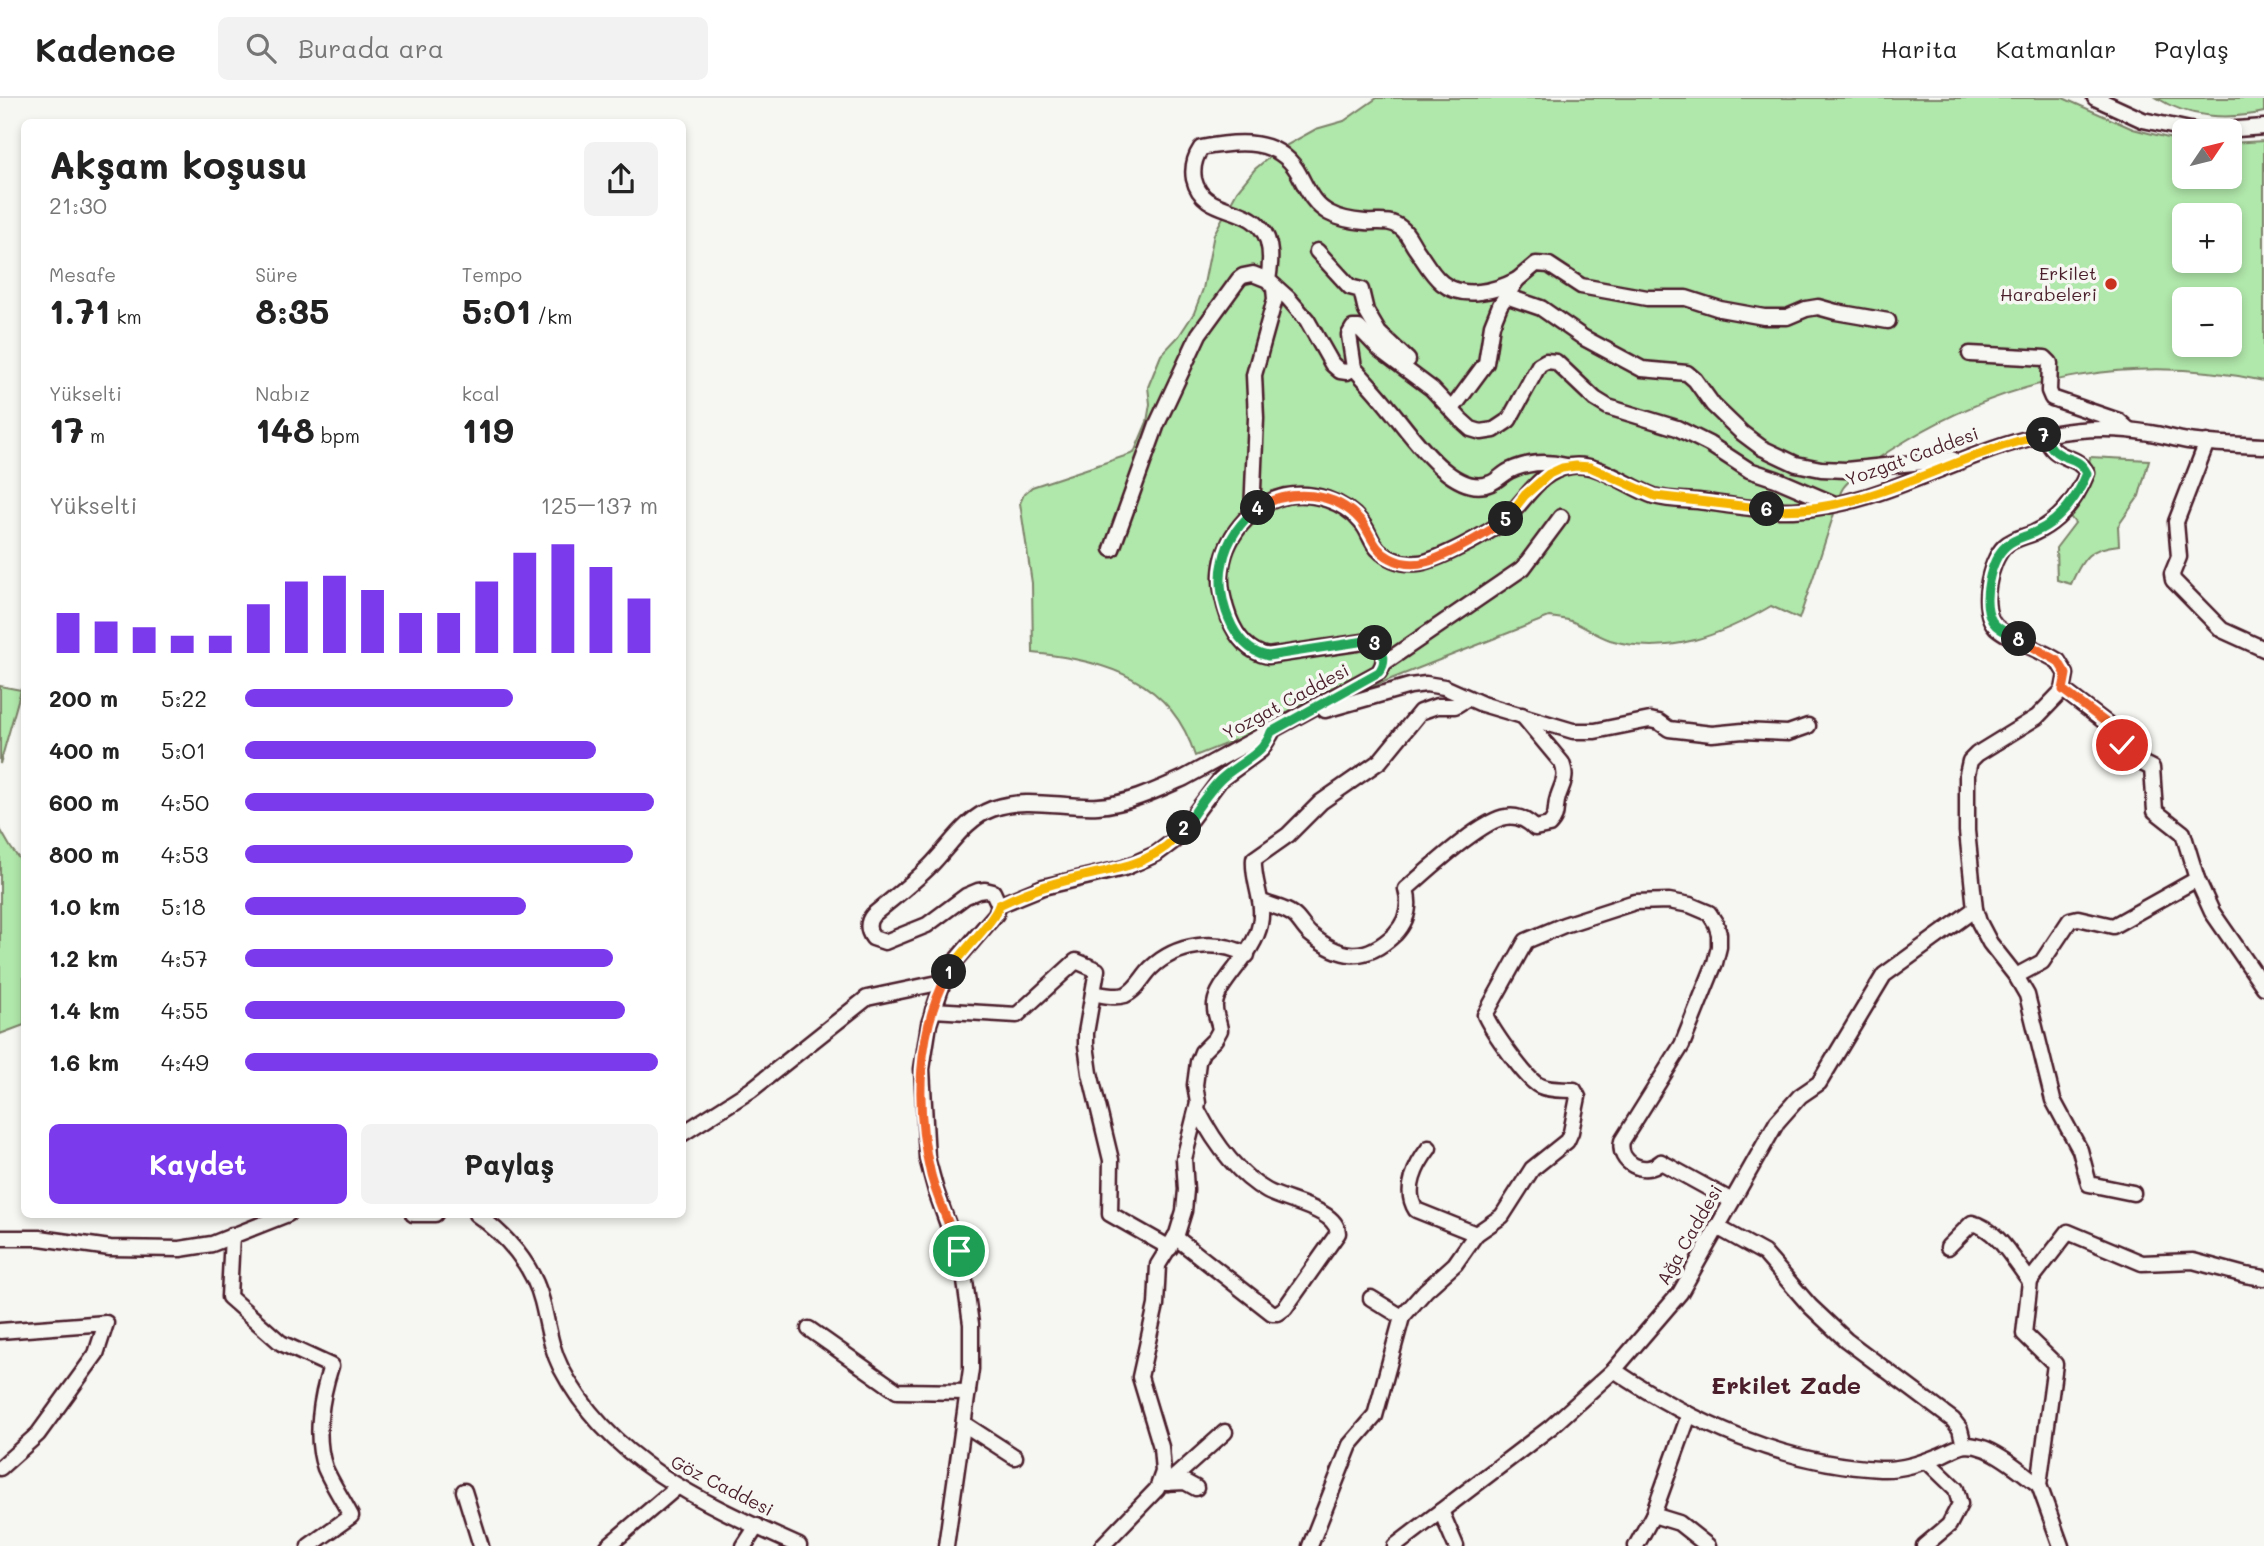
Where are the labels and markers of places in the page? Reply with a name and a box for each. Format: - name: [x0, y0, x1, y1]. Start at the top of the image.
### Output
- place label: Erkilet Harabeleri: [2000, 261, 2097, 306]
- marker: Erkilet Harabeleri: [2103, 276, 2119, 292]
- pin: 7: [2026, 418, 2062, 452]
- pin: 4: [1240, 490, 1276, 526]
- pin: 6: [1750, 492, 1784, 526]
- pin: 5: [1488, 502, 1524, 536]
- pin: 8: [2002, 622, 2036, 656]
- pin: 3: [1358, 626, 1392, 660]
- pin: [2092, 715, 2152, 775]
- pin: 2: [1166, 810, 1202, 846]
- pin: 1: [932, 954, 967, 990]
- pin: [929, 1221, 989, 1281]

